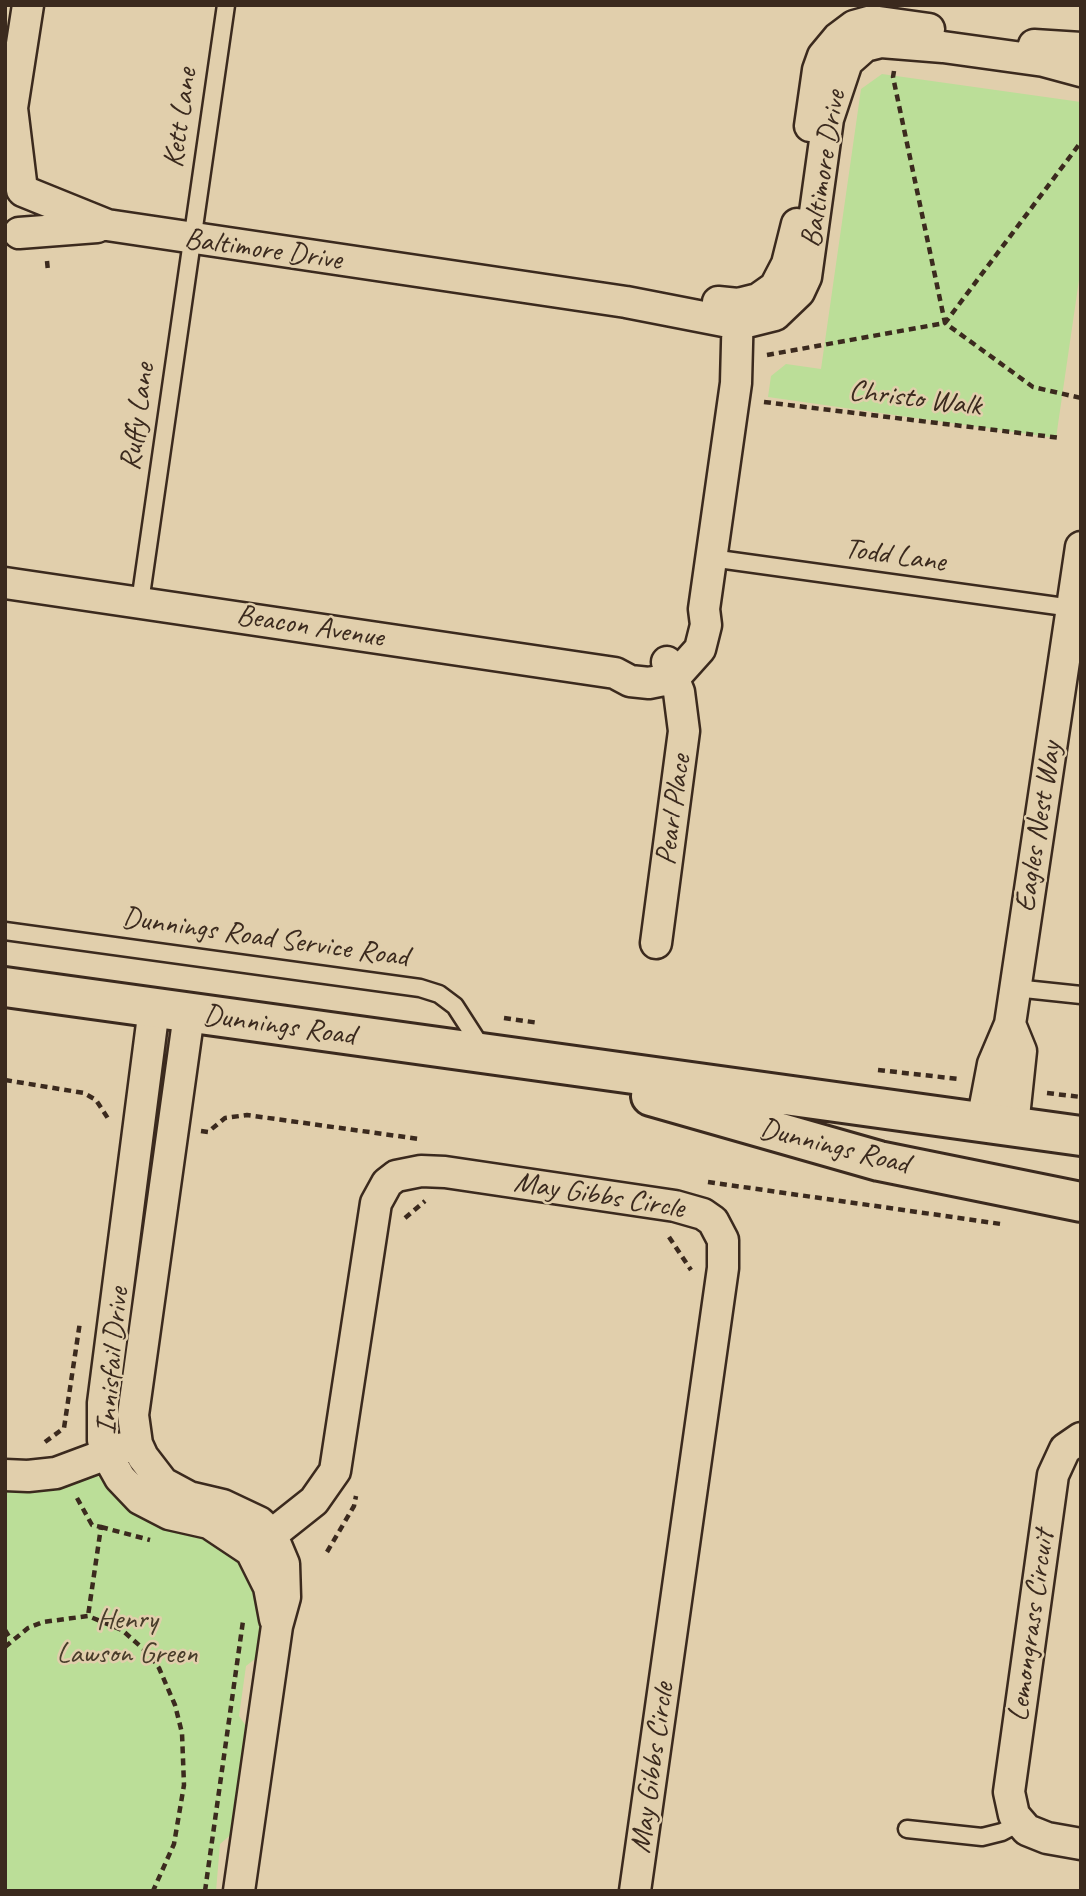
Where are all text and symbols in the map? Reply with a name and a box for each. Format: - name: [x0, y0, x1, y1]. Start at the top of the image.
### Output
- street label: Kett Lane: [156, 66, 206, 170]
- street label: Baltimore Drive: [794, 88, 854, 250]
- street label: Baltimore Drive: [182, 221, 344, 279]
- street label: Ruffy Lane: [113, 361, 163, 473]
- street label: Christo Walk: [847, 373, 983, 425]
- street label: Todd Lane: [842, 531, 948, 581]
- street label: Beacon Avenue: [234, 598, 386, 656]
- street label: Eagles Nest Way: [1008, 739, 1070, 915]
- street label: Pearl Place: [648, 753, 700, 867]
- street label: Dunnings Road Service Road: [120, 900, 410, 976]
- street label: Dunnings Road: [201, 998, 357, 1054]
- street label: Dunnings Road: [755, 1111, 913, 1183]
- street label: May Gibbs Circle: [511, 1165, 687, 1227]
- street label: Innisfail Drive: [89, 1286, 137, 1436]
- street label: Lemongrass Circuit: [1001, 1528, 1063, 1724]
- park label: Henry Lawson Green: [56, 1602, 198, 1672]
- street label: May Gibbs Circle: [623, 1681, 683, 1855]

